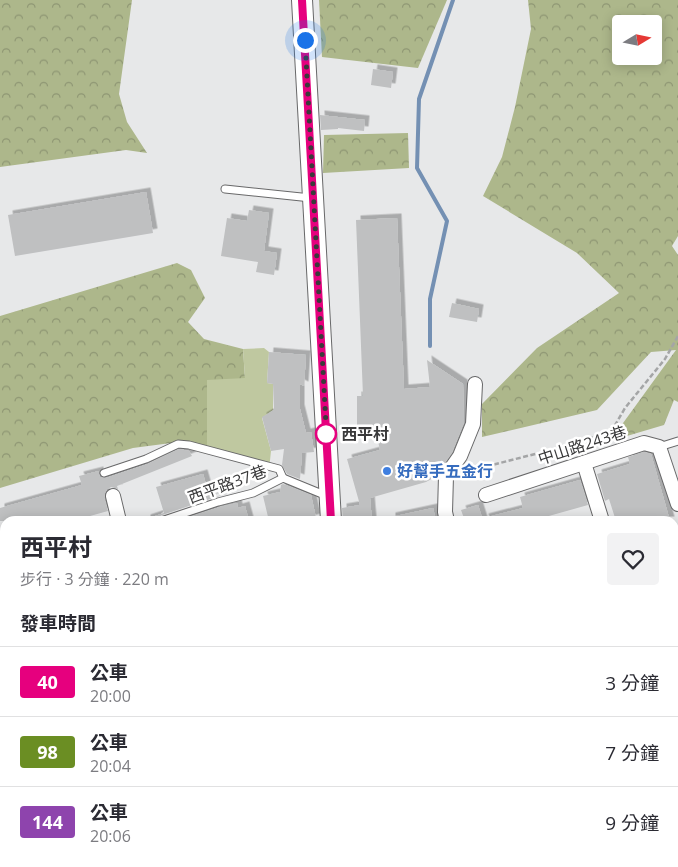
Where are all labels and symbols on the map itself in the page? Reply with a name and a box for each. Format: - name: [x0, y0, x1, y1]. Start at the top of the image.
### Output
- north arrow: [612, 15, 662, 65]
- your location: [293, 28, 318, 53]
- street label: 中山路243巷: [535, 420, 629, 470]
- marker: 西平村: [315, 423, 337, 445]
- place label: 西平村: [341, 423, 389, 445]
- street label: 西平路37巷: [185, 460, 269, 508]
- place label: 好幫手五金行: [397, 460, 493, 482]
- marker: 好幫手五金行: [381, 465, 393, 477]

